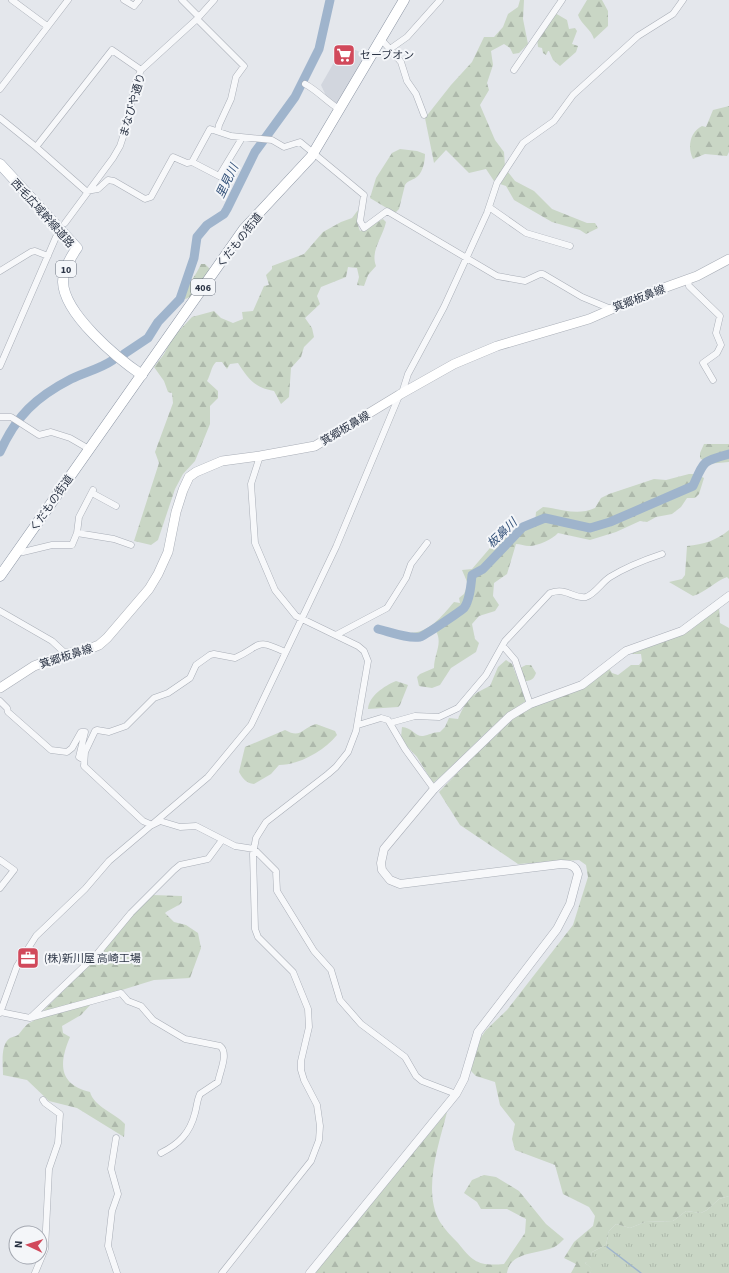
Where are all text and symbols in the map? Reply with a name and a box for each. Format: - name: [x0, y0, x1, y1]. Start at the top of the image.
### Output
- supermarket icon: セーブオン: [331, 42, 357, 68]
- place label: セーブオン: [360, 48, 414, 63]
- street label: まなびや通り: [116, 71, 149, 139]
- water label: 里見川: [212, 159, 244, 201]
- street label: 西毛広域幹線道路: [8, 176, 78, 251]
- street label: くだもの街道: [213, 210, 266, 271]
- road number: 10: [56, 261, 76, 277]
- road number: 406: [191, 279, 215, 295]
- street label: 箕郷板鼻線: [611, 282, 668, 315]
- street label: 箕郷板鼻線: [318, 408, 373, 449]
- street label: くだもの街道: [26, 472, 76, 535]
- water label: 板鼻川: [483, 513, 523, 552]
- street label: 箕郷板鼻線: [38, 641, 95, 672]
- office icon: (株)新川屋 高崎工場: [15, 945, 41, 971]
- place label: (株)新川屋 高崎工場: [44, 951, 141, 966]
- north arrow: [8, 1225, 48, 1265]
- text: N: [11, 1240, 26, 1249]

